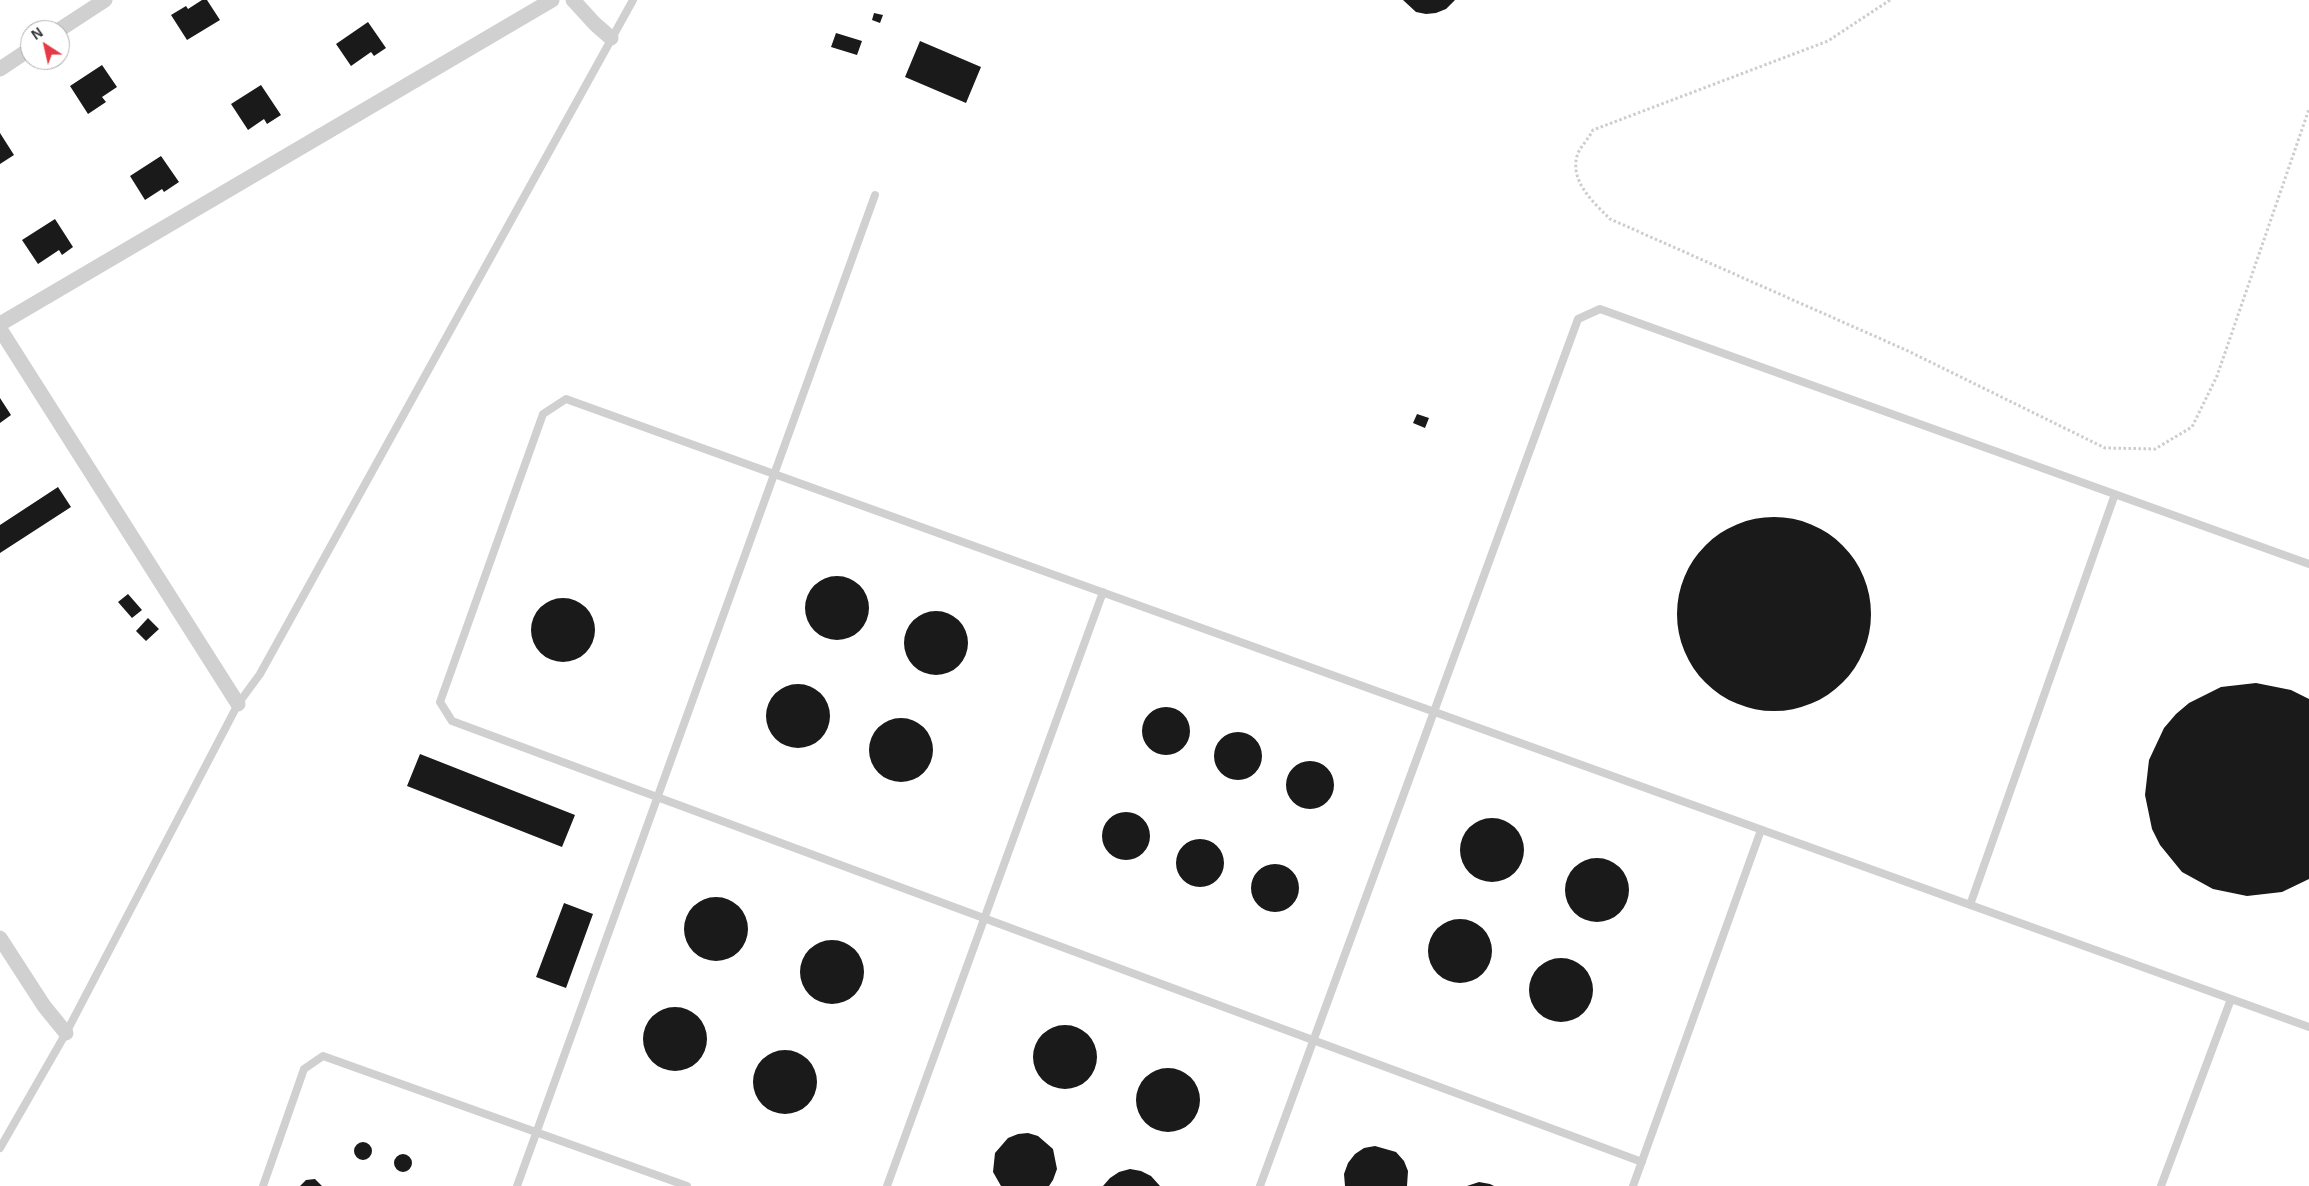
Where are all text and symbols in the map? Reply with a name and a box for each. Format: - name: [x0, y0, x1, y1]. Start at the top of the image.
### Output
- north arrow: [20, 20, 70, 70]
- text: N: [28, 24, 46, 43]

